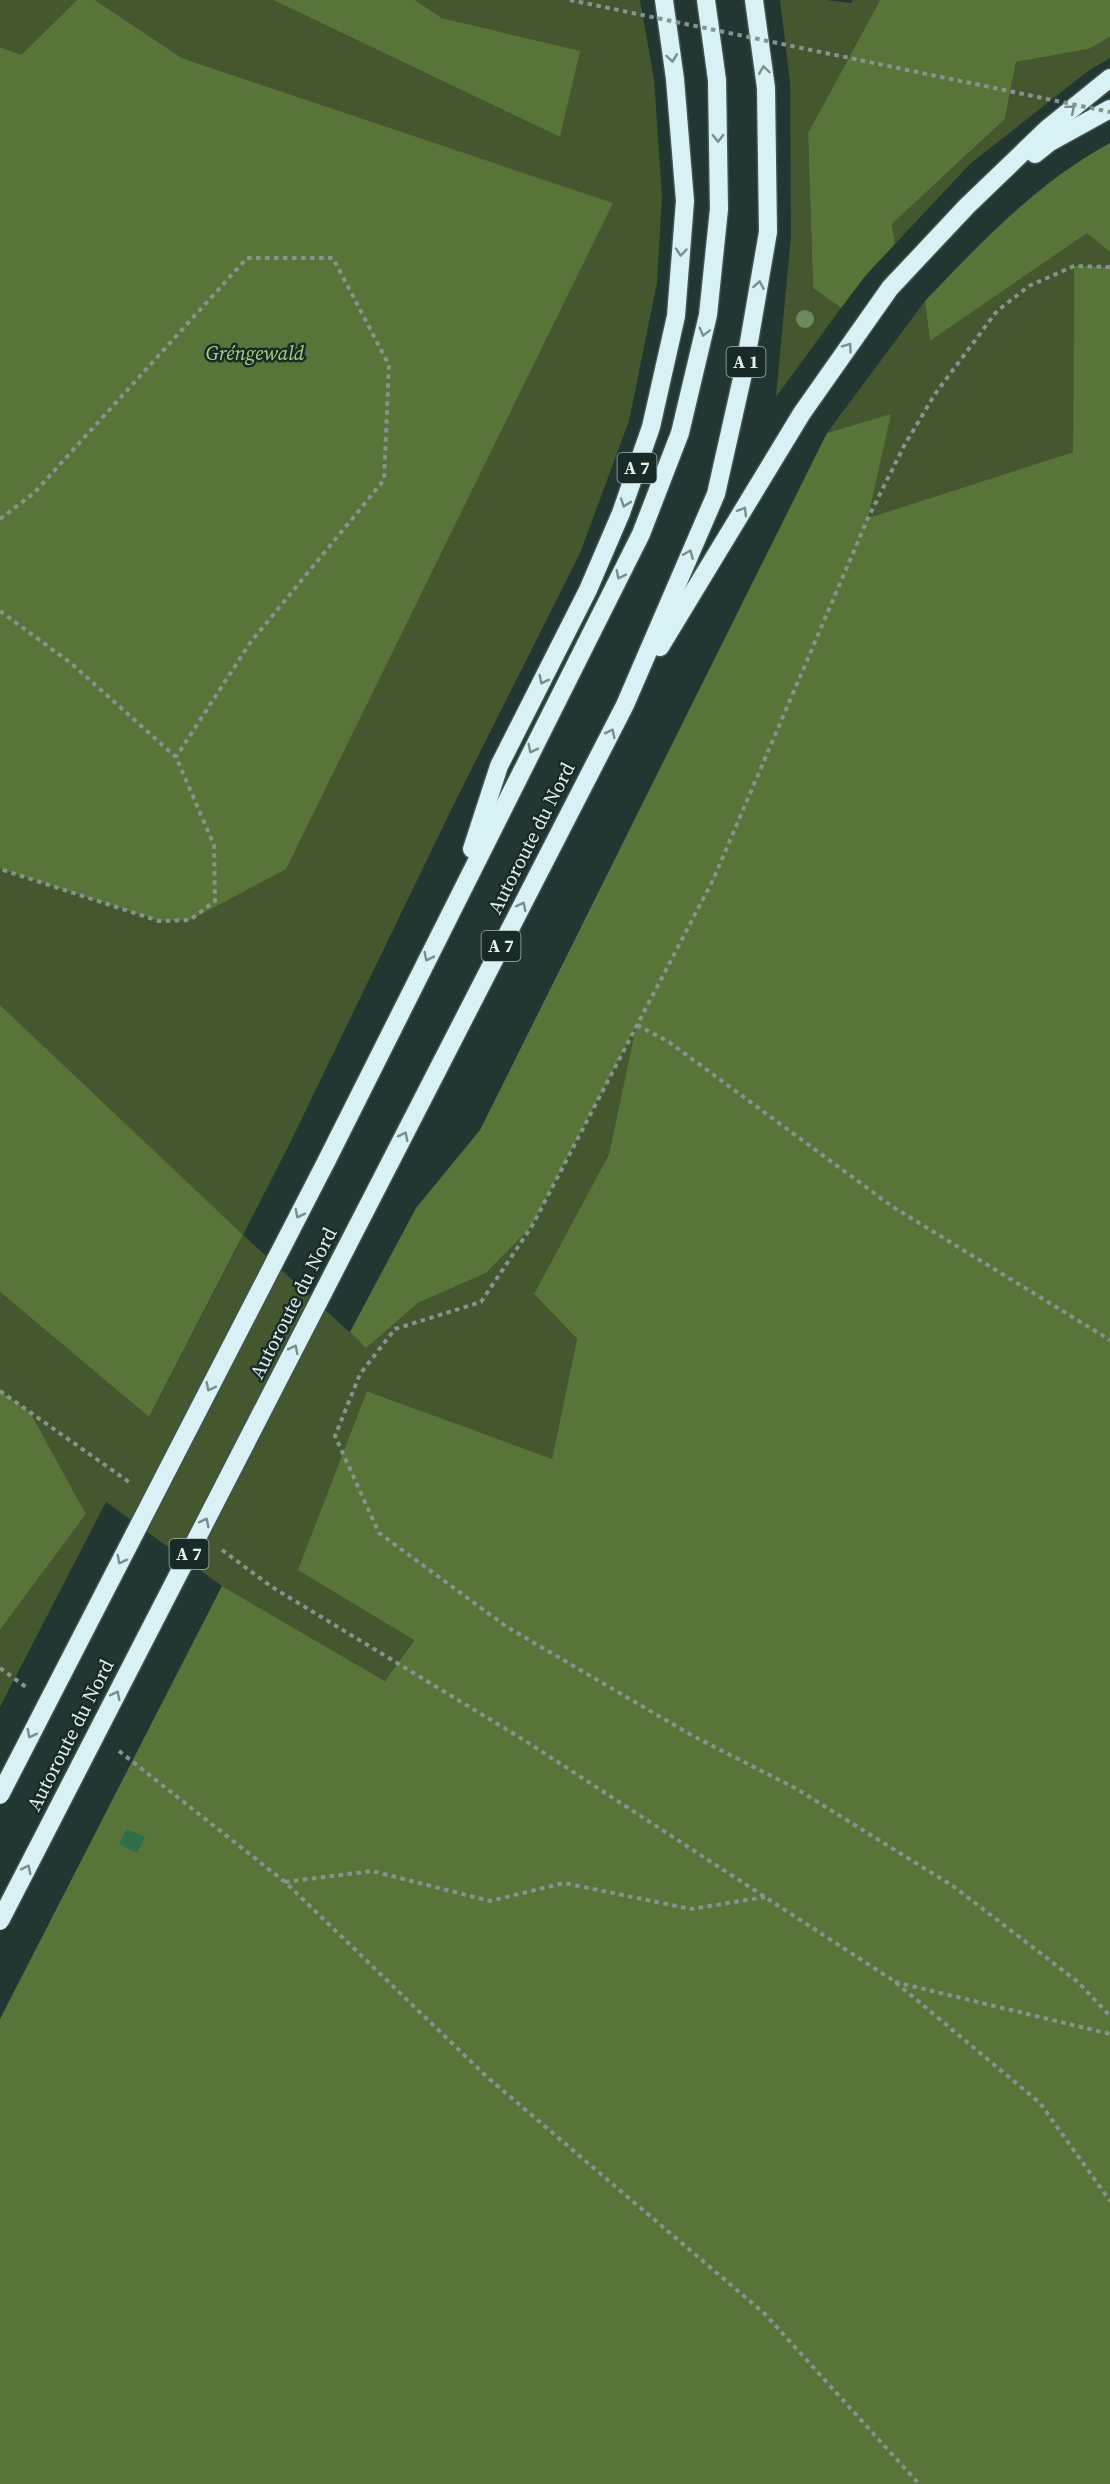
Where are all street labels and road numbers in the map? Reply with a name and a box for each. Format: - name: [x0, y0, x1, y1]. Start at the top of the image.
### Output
- road number: A 1: [726, 347, 766, 377]
- road number: A 7: [618, 453, 656, 483]
- street label: Autoroute du Nord: [481, 757, 582, 919]
- road number: A 7: [482, 931, 520, 961]
- street label: Autoroute du Nord: [243, 1222, 344, 1384]
- road number: A 7: [170, 1539, 208, 1569]
- street label: Autoroute du Nord: [20, 1654, 121, 1816]

